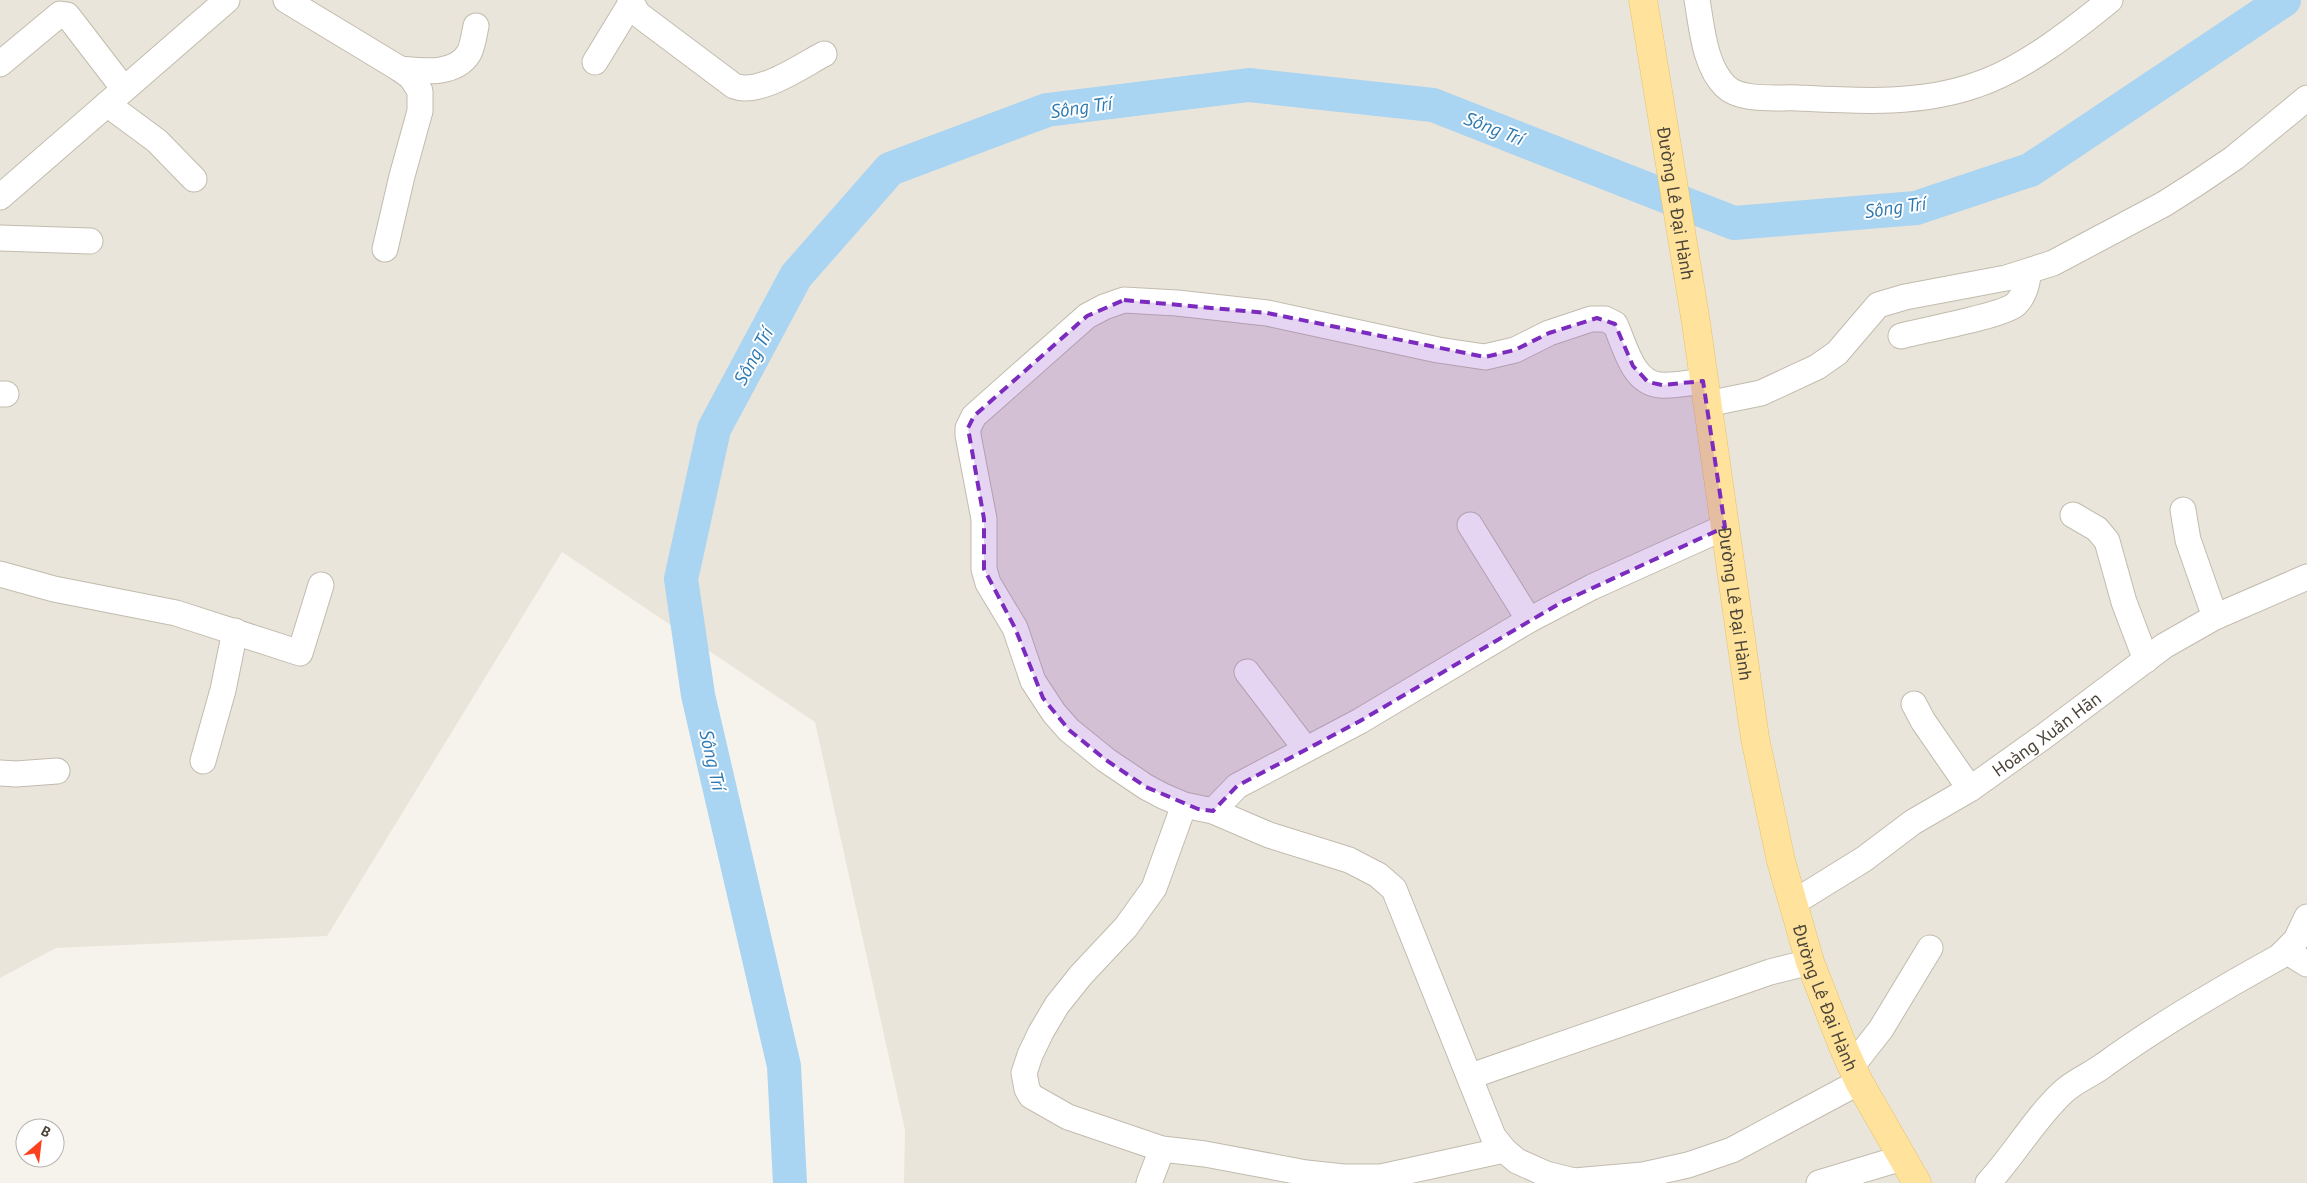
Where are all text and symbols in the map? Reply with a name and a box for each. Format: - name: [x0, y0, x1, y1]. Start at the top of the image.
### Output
- water label: Sông Trí: [1049, 91, 1116, 123]
- water label: Sông Trí: [1461, 106, 1529, 151]
- street label: Đường Lê Đại Hành: [1652, 124, 1700, 281]
- water label: Sông Trí: [1863, 191, 1930, 223]
- water label: Sông Trí: [728, 321, 779, 389]
- street label: Đường Lê Đại Hành: [1714, 525, 1758, 682]
- street label: Hoàng Xuân Hãn: [1987, 686, 2105, 781]
- water label: Sông Trí: [694, 727, 732, 795]
- street label: Đường Lê Đại Hành: [1788, 921, 1864, 1074]
- north arrow: [15, 1118, 65, 1168]
- text: B: [38, 1122, 54, 1141]

